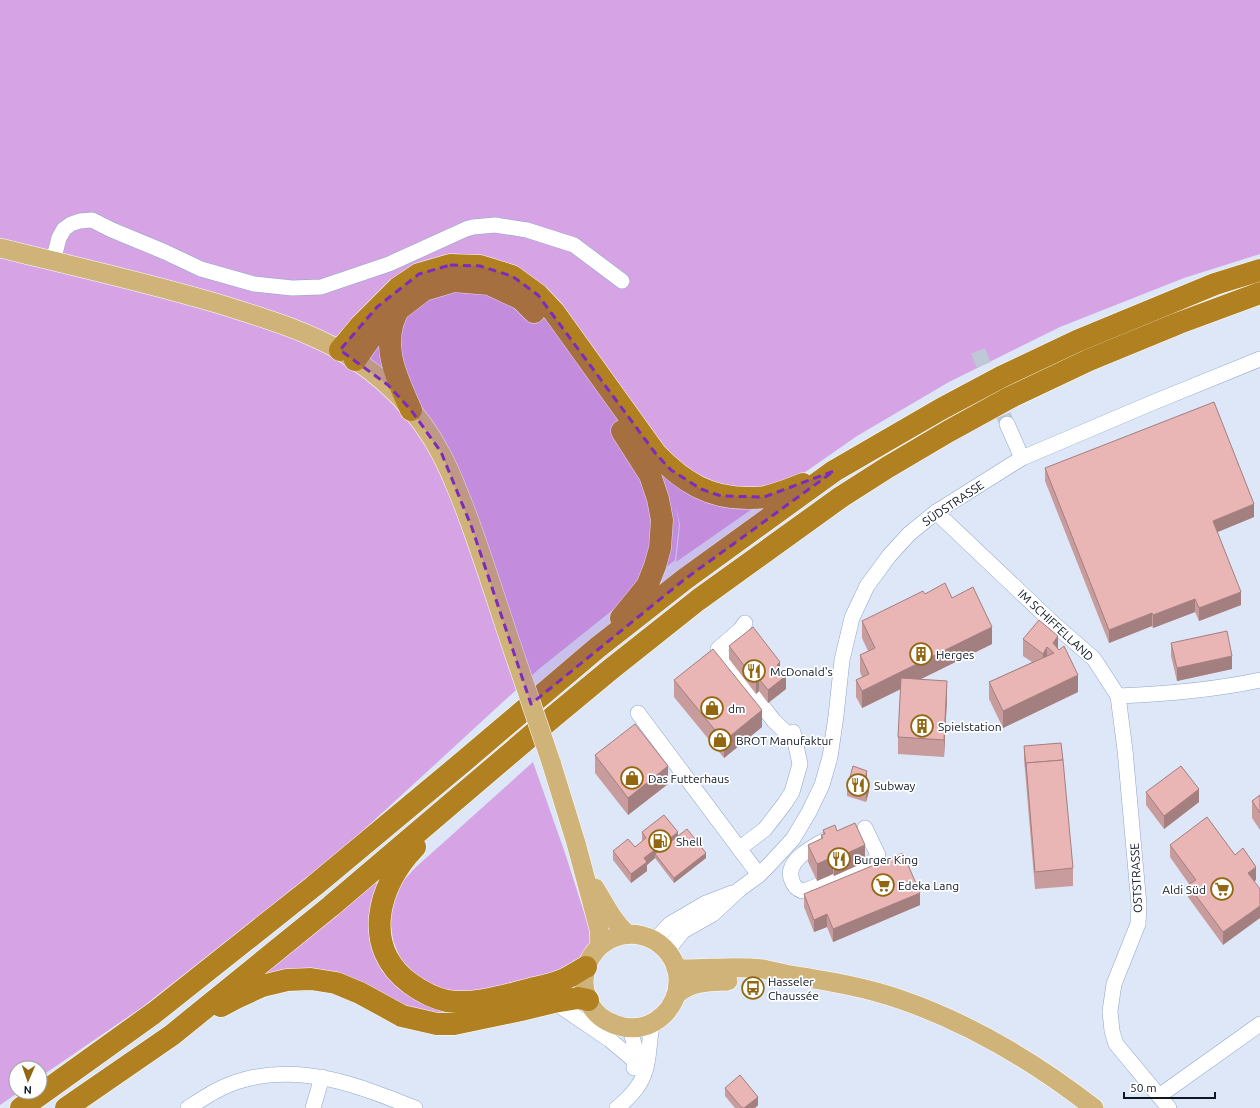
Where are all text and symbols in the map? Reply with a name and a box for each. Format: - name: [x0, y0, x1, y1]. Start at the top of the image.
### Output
- street label: SÜDSTRASSE: [920, 478, 986, 528]
- street label: IM SCHIFFELLAND: [1016, 587, 1096, 663]
- building icon: Herges: [908, 641, 934, 667]
- place label: Herges: [936, 648, 974, 661]
- restaurant icon: McDonald's: [741, 658, 767, 684]
- place label: McDonald's: [770, 665, 833, 678]
- shop icon: dm: [699, 695, 725, 721]
- place label: dm: [728, 702, 745, 715]
- building icon: Spielstation: [909, 713, 935, 739]
- place label: Spielstation: [938, 720, 1002, 733]
- shop icon: BROT Manufaktur: [707, 727, 733, 753]
- place label: BROT Manufaktur: [736, 734, 833, 747]
- shop icon: Das Futterhaus: [619, 765, 645, 791]
- place label: Das Futterhaus: [648, 772, 729, 785]
- restaurant icon: Subway: [845, 772, 871, 798]
- place label: Subway: [874, 779, 916, 792]
- fuel station icon: Shell: [647, 828, 673, 854]
- place label: Shell: [676, 835, 702, 848]
- street label: OSTSTRASSE: [1128, 842, 1144, 913]
- restaurant icon: Burger King: [826, 846, 852, 872]
- place label: Burger King: [854, 853, 918, 866]
- supermarket icon: Edeka Lang: [870, 872, 896, 898]
- supermarket icon: Aldi Süd: [1209, 876, 1235, 902]
- place label: Edeka Lang: [898, 879, 959, 892]
- place label: Aldi Süd: [1162, 883, 1206, 896]
- bus stop icon: Hasseler Chaussée: [740, 975, 766, 1001]
- place label: Hasseler Chaussée: [768, 975, 819, 1002]
- north arrow: [8, 1060, 48, 1100]
- scale bar: [1124, 1074, 1215, 1100]
- text: 50 m: [1130, 1081, 1157, 1094]
- text: N: [23, 1084, 32, 1096]

